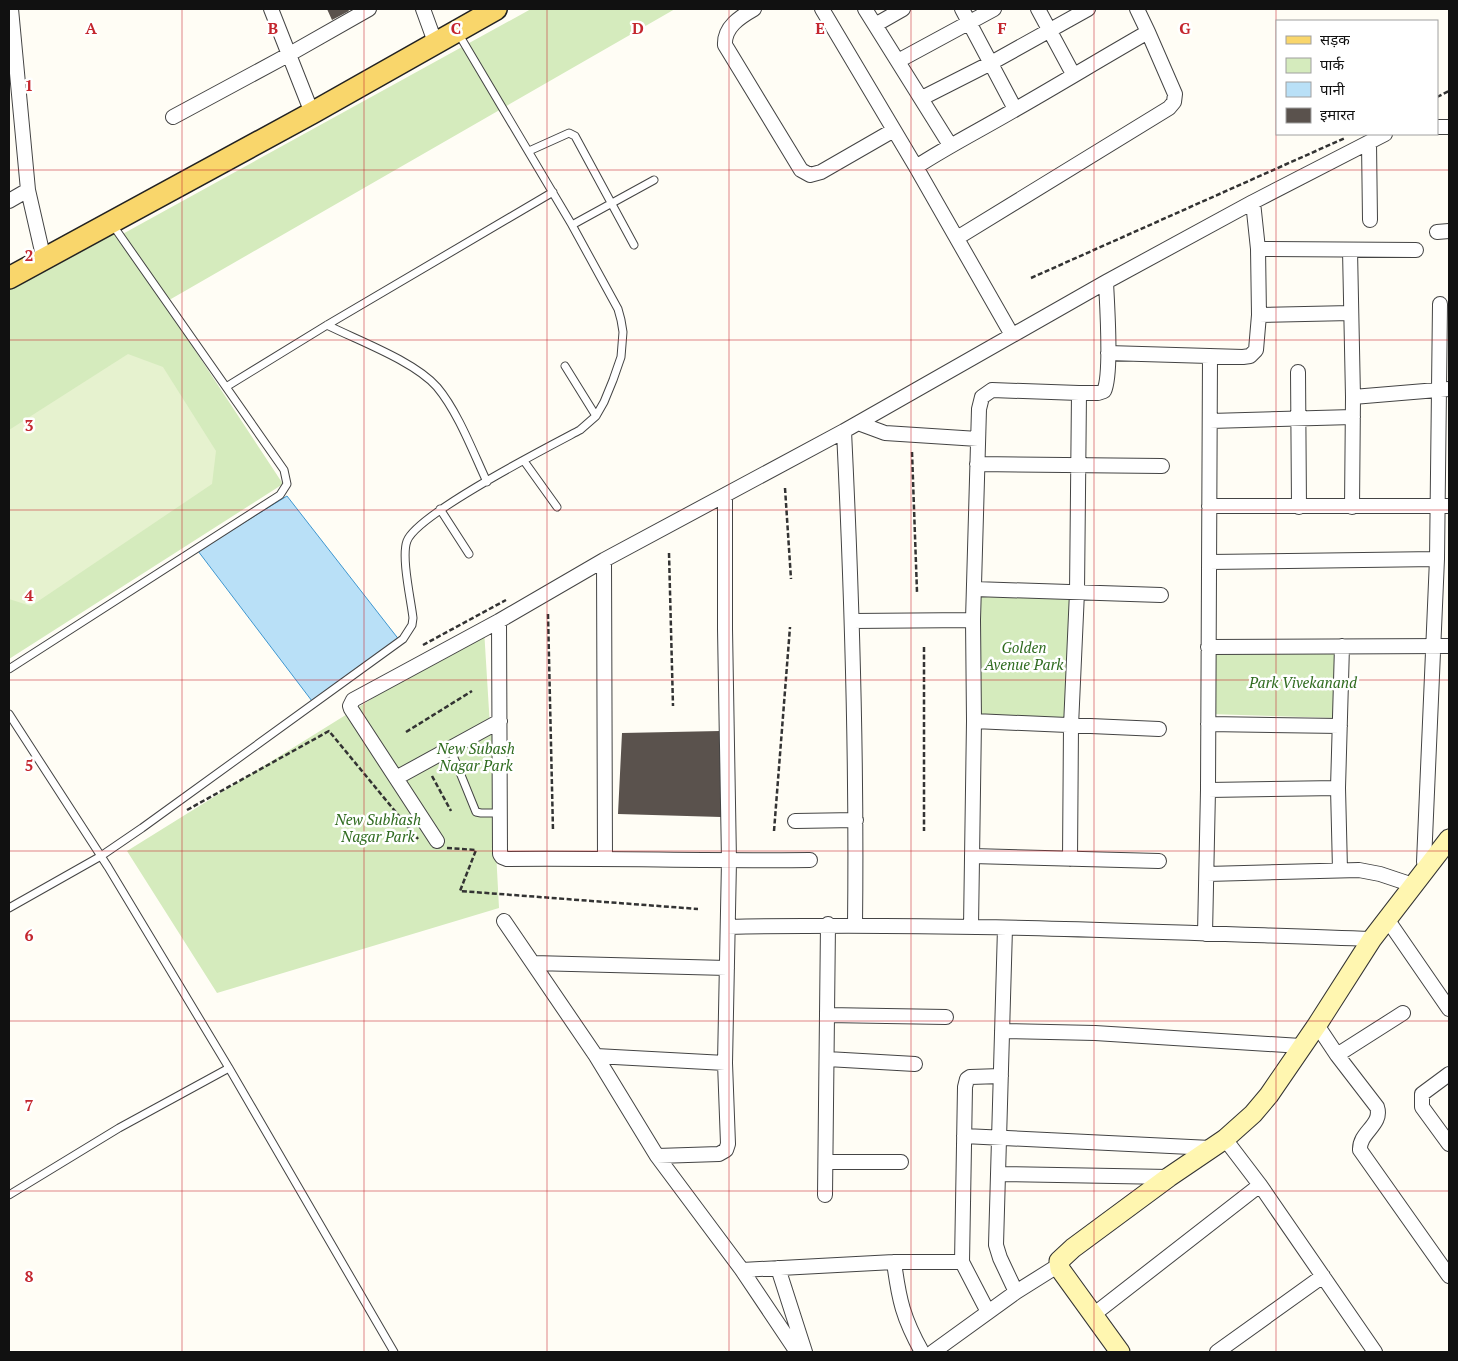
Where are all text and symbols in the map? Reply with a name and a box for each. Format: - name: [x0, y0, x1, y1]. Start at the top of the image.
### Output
- text: A: [85, 17, 97, 39]
- text: B: [268, 17, 278, 39]
- text: C: [451, 17, 461, 39]
- text: D: [632, 17, 644, 39]
- text: E: [815, 17, 825, 39]
- text: F: [997, 17, 1007, 39]
- text: G: [1179, 17, 1191, 39]
- legend: [1276, 20, 1438, 135]
- text: सड़क: [1320, 29, 1350, 49]
- text: पार्क: [1320, 54, 1344, 74]
- text: 1: [24, 74, 34, 96]
- text: पानी: [1320, 79, 1346, 99]
- text: इमारत: [1320, 104, 1355, 124]
- text: 2: [24, 244, 34, 266]
- text: 3: [24, 414, 34, 436]
- text: 4: [24, 584, 34, 606]
- park label: Golden Avenue Park: [984, 637, 1064, 674]
- park label: Park Vivekanand: [1248, 672, 1358, 692]
- park label: New Subash Nagar Park: [436, 738, 515, 775]
- text: 5: [24, 754, 34, 776]
- park label: New Subhash Nagar Park: [334, 809, 421, 846]
- text: 6: [24, 924, 34, 946]
- text: 7: [24, 1094, 34, 1116]
- text: 8: [24, 1265, 34, 1287]

